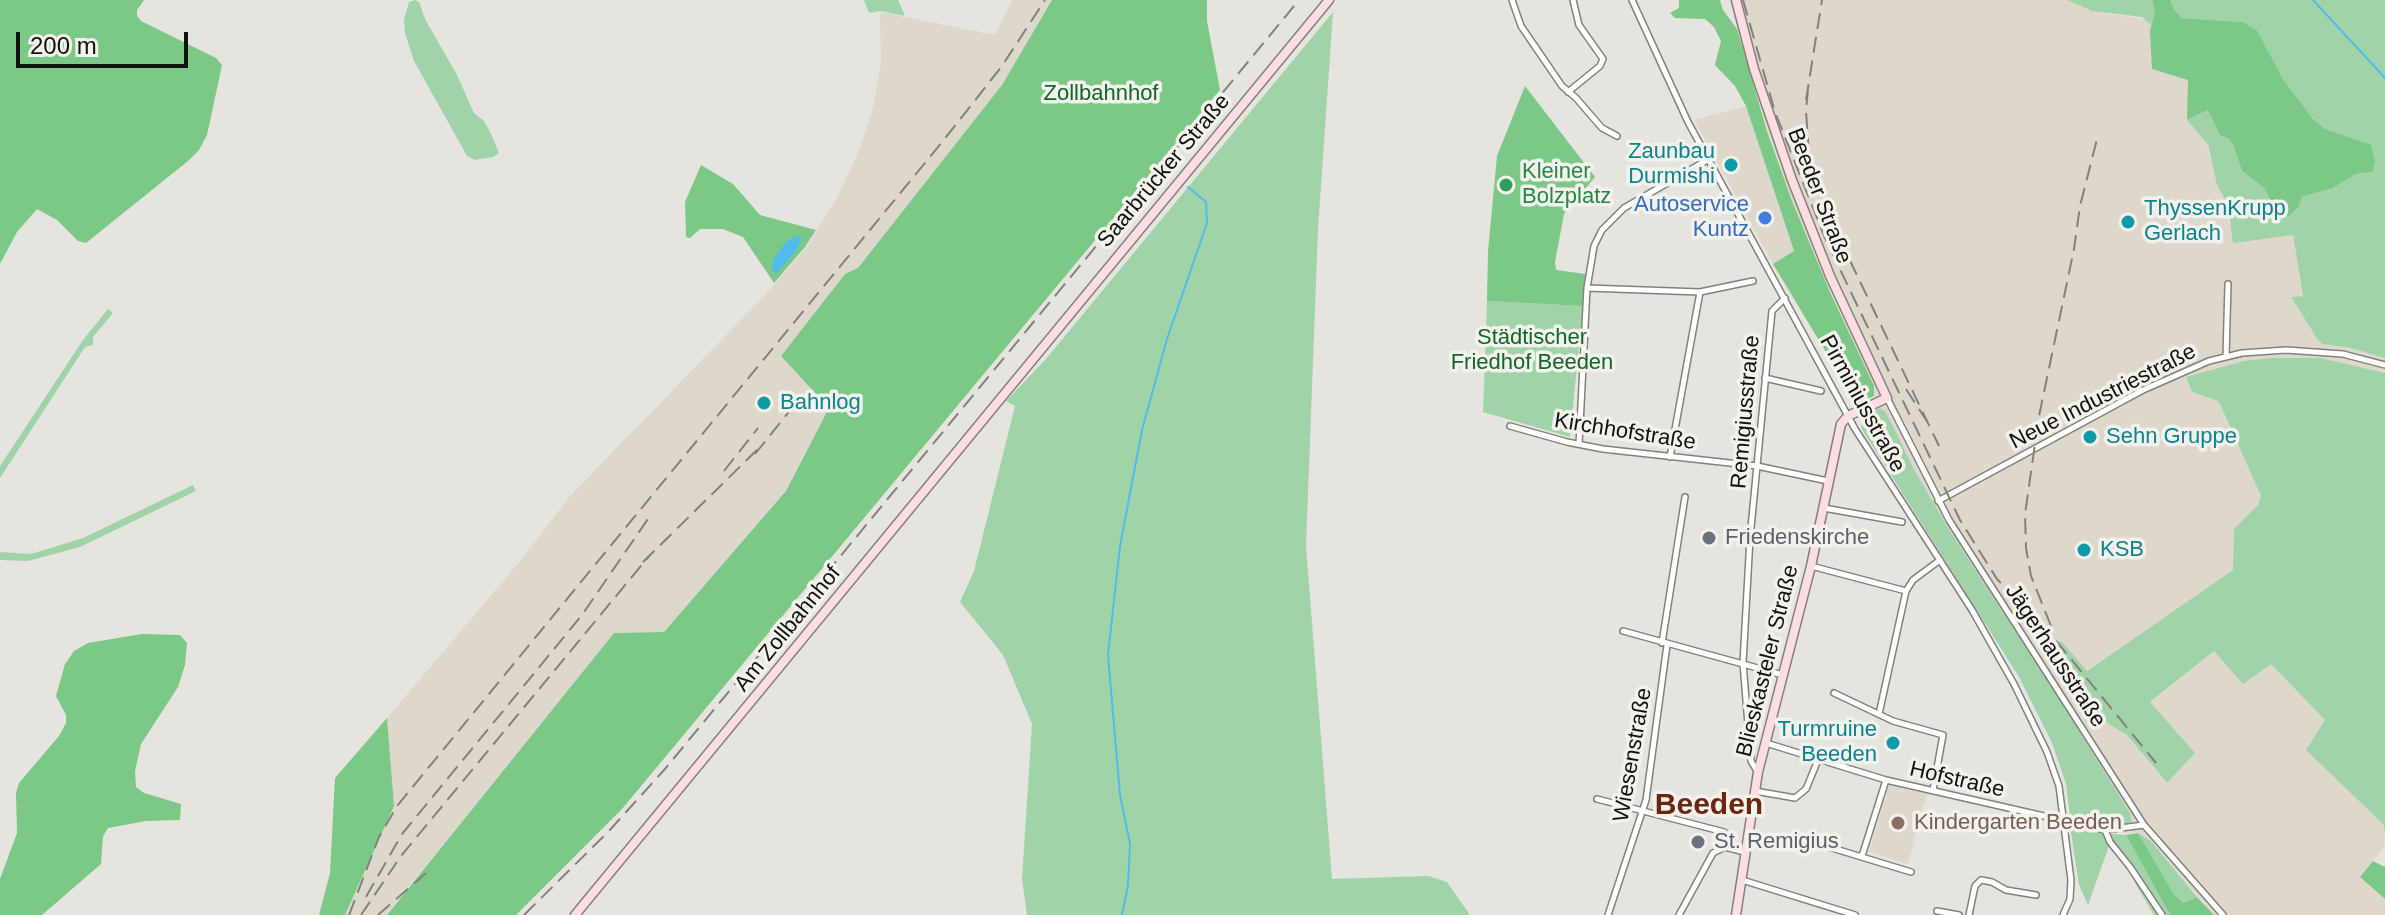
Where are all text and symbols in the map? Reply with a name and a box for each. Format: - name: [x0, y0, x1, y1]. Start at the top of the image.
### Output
- scale bar: [20, 16, 192, 66]
- text: 200 m: [30, 32, 97, 59]
- park label: Zollbahnhof: [1044, 81, 1158, 107]
- street label: Saarbrücker Straße: [1092, 89, 1236, 253]
- street label: Beeder Straße: [1781, 124, 1857, 268]
- place label: Zaunbau Durmishi: [1628, 139, 1715, 190]
- marker: Zaunbau Durmishi: [1722, 156, 1740, 174]
- place label: Kleiner Bolzplatz: [1522, 159, 1611, 210]
- marker: Kleiner Bolzplatz: [1497, 176, 1515, 194]
- place label: Autoservice Kuntz: [1634, 192, 1749, 244]
- place label: ThyssenKrupp Gerlach: [2144, 196, 2286, 248]
- marker: Autoservice Kuntz: [1756, 209, 1774, 227]
- marker: ThyssenKrupp Gerlach: [2119, 213, 2137, 231]
- park label: Städtischer Friedhof Beeden: [1451, 325, 1613, 376]
- street label: Pirminiusstraße: [1813, 331, 1911, 477]
- street label: Remigiusstraße: [1726, 334, 1766, 490]
- street label: Neue Industriestraße: [2005, 339, 2201, 455]
- place label: Bahnlog: [780, 390, 861, 416]
- marker: Bahnlog: [755, 394, 773, 412]
- street label: Kirchhofstraße: [1552, 408, 1698, 456]
- place label: Sehn Gruppe: [2106, 424, 2237, 450]
- marker: Sehn Gruppe: [2081, 428, 2099, 446]
- place label: Friedenskirche: [1725, 525, 1869, 551]
- marker: Friedenskirche: [1700, 529, 1718, 547]
- place label: KSB: [2100, 537, 2144, 563]
- marker: KSB: [2075, 541, 2093, 559]
- street label: Am Zollbahnhof: [729, 561, 847, 697]
- street label: Blieskasteler Straße: [1731, 562, 1805, 760]
- street label: Jägerhausstraße: [1999, 580, 2111, 732]
- street label: Wiesenstraße: [1608, 686, 1658, 824]
- place label: Turmruine Beeden: [1778, 717, 1877, 768]
- marker: Turmruine Beeden: [1884, 734, 1902, 752]
- street label: Hofstraße: [1907, 756, 2007, 804]
- district label: Beeden: [1655, 788, 1763, 824]
- place label: Kindergarten Beeden: [1914, 810, 2122, 836]
- marker: Kindergarten Beeden: [1889, 814, 1907, 832]
- place label: St. Remigius: [1714, 829, 1839, 855]
- marker: St. Remigius: [1689, 833, 1707, 851]

